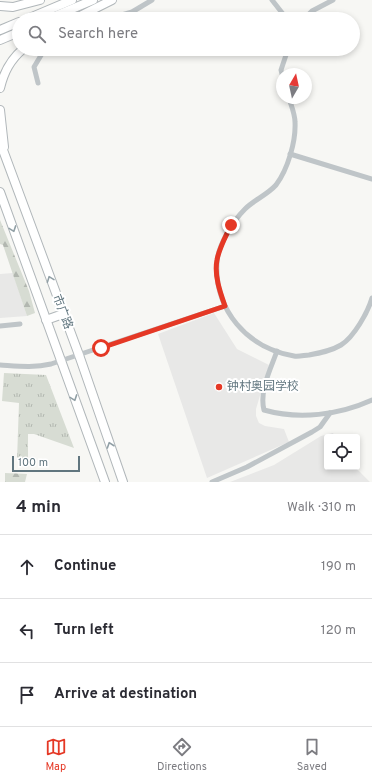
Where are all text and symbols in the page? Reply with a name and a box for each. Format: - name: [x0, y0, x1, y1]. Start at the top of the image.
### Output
- search box: [12, 12, 360, 56]
- icon: search: [26, 23, 48, 45]
- text: Search here: [58, 25, 138, 44]
- north arrow: [276, 68, 312, 104]
- route end: [222, 216, 240, 234]
- one-way arrow: [8, 225, 17, 232]
- one-way arrow: [47, 276, 55, 283]
- street label: 市广路: [48, 292, 76, 332]
- route start: [92, 339, 110, 357]
- place label: 钟村奥园学校: [227, 379, 299, 395]
- marker: 钟村奥园学校: [214, 382, 224, 392]
- one-way arrow: [69, 395, 77, 402]
- map controls: [324, 434, 360, 470]
- button: locate: [324, 434, 360, 470]
- one-way arrow: [106, 442, 115, 449]
- scale bar: [12, 454, 80, 473]
- text: 100 m: [18, 456, 48, 470]
- text: 4 min: [16, 497, 61, 519]
- text: Walk · 310 m: [287, 500, 356, 516]
- icon: ahead: [16, 556, 38, 578]
- text: Continue: [54, 557, 116, 576]
- text: 190 m: [321, 559, 356, 575]
- icon: left: [16, 620, 38, 642]
- text: Turn left: [54, 621, 114, 640]
- text: 120 m: [321, 623, 356, 639]
- icon: arrive: [16, 684, 38, 706]
- text: Arrive at destination: [54, 685, 197, 704]
- tab: Map: [45, 736, 67, 774]
- tab: Directions: [157, 736, 207, 774]
- tab: Saved: [297, 736, 327, 774]

